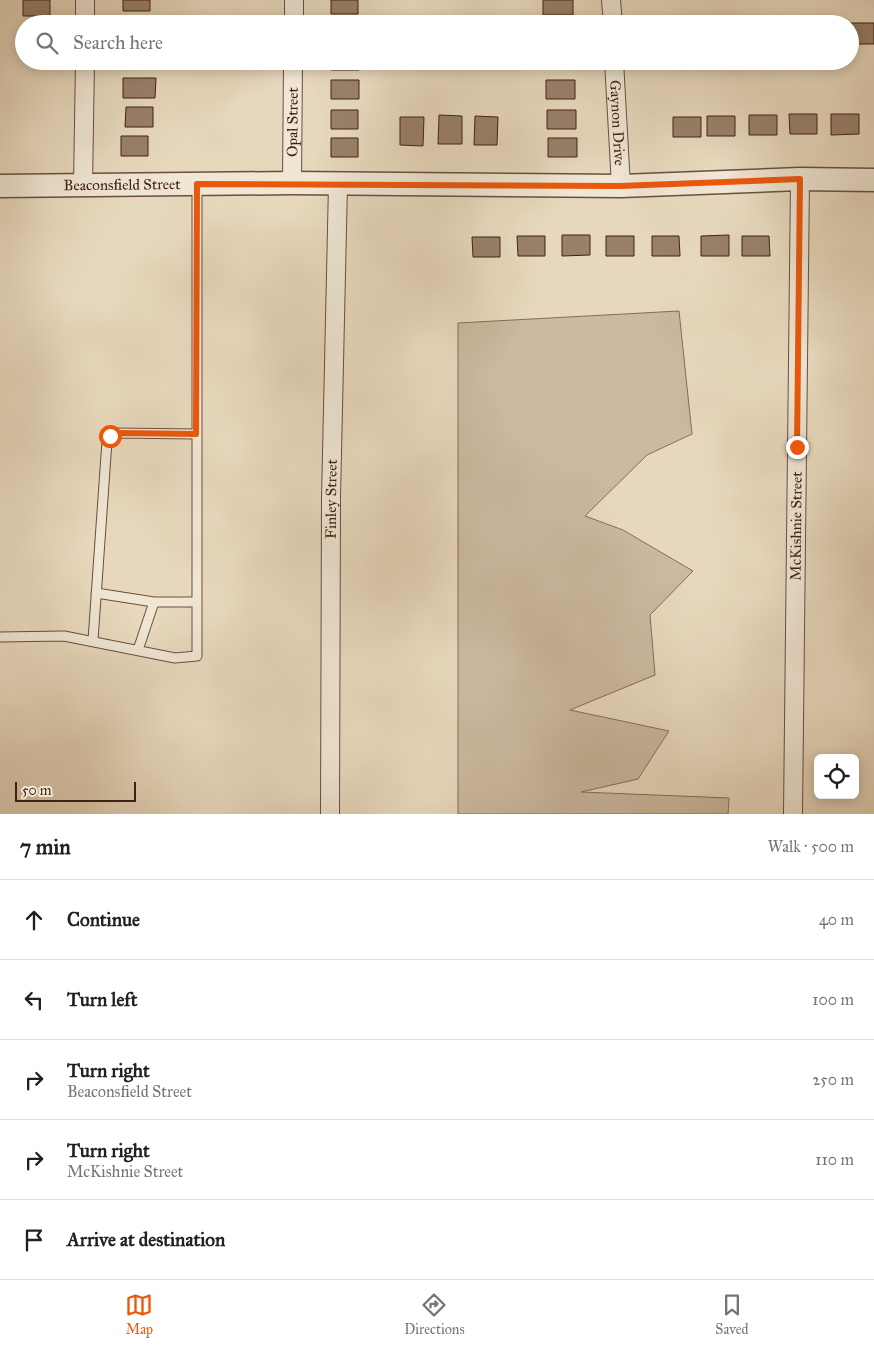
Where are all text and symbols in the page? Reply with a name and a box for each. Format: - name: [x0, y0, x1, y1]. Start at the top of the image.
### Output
- search box: [15, 15, 859, 70]
- icon: search: [33, 29, 61, 57]
- text: Search here: [73, 31, 163, 54]
- street label: Gaynon Drive: [606, 79, 629, 166]
- street label: Opal Street: [283, 86, 302, 157]
- street label: Beaconsfield Street: [63, 175, 181, 194]
- route start: [99, 425, 122, 448]
- route end: [786, 436, 809, 459]
- street label: Finley Street: [322, 458, 341, 539]
- street label: McKishnie Street: [787, 471, 806, 581]
- map controls: [814, 754, 859, 799]
- button: locate: [814, 754, 859, 799]
- scale bar: [15, 779, 136, 802]
- text: 50 m: [22, 782, 51, 799]
- text: 7 min: [20, 834, 71, 860]
- text: Walk · 500 m: [768, 837, 854, 856]
- icon: ahead: [20, 906, 48, 934]
- text: Continue: [67, 908, 140, 931]
- text: 40 m: [819, 910, 854, 929]
- icon: left: [20, 986, 48, 1014]
- text: Turn left: [67, 988, 137, 1011]
- text: 100 m: [812, 990, 854, 1009]
- text: Turn right: [67, 1059, 150, 1082]
- icon: right: [20, 1066, 48, 1094]
- text: 250 m: [813, 1070, 854, 1089]
- text: Beaconsfield Street: [67, 1082, 192, 1101]
- text: Turn right: [67, 1139, 150, 1162]
- icon: right: [20, 1146, 48, 1174]
- text: 110 m: [815, 1150, 854, 1169]
- text: McKishnie Street: [67, 1162, 183, 1181]
- icon: arrive: [20, 1226, 48, 1254]
- text: Arrive at destination: [67, 1228, 225, 1251]
- tab: Map: [125, 1291, 153, 1338]
- tab: Directions: [404, 1291, 465, 1338]
- tab: Saved: [715, 1291, 749, 1338]

